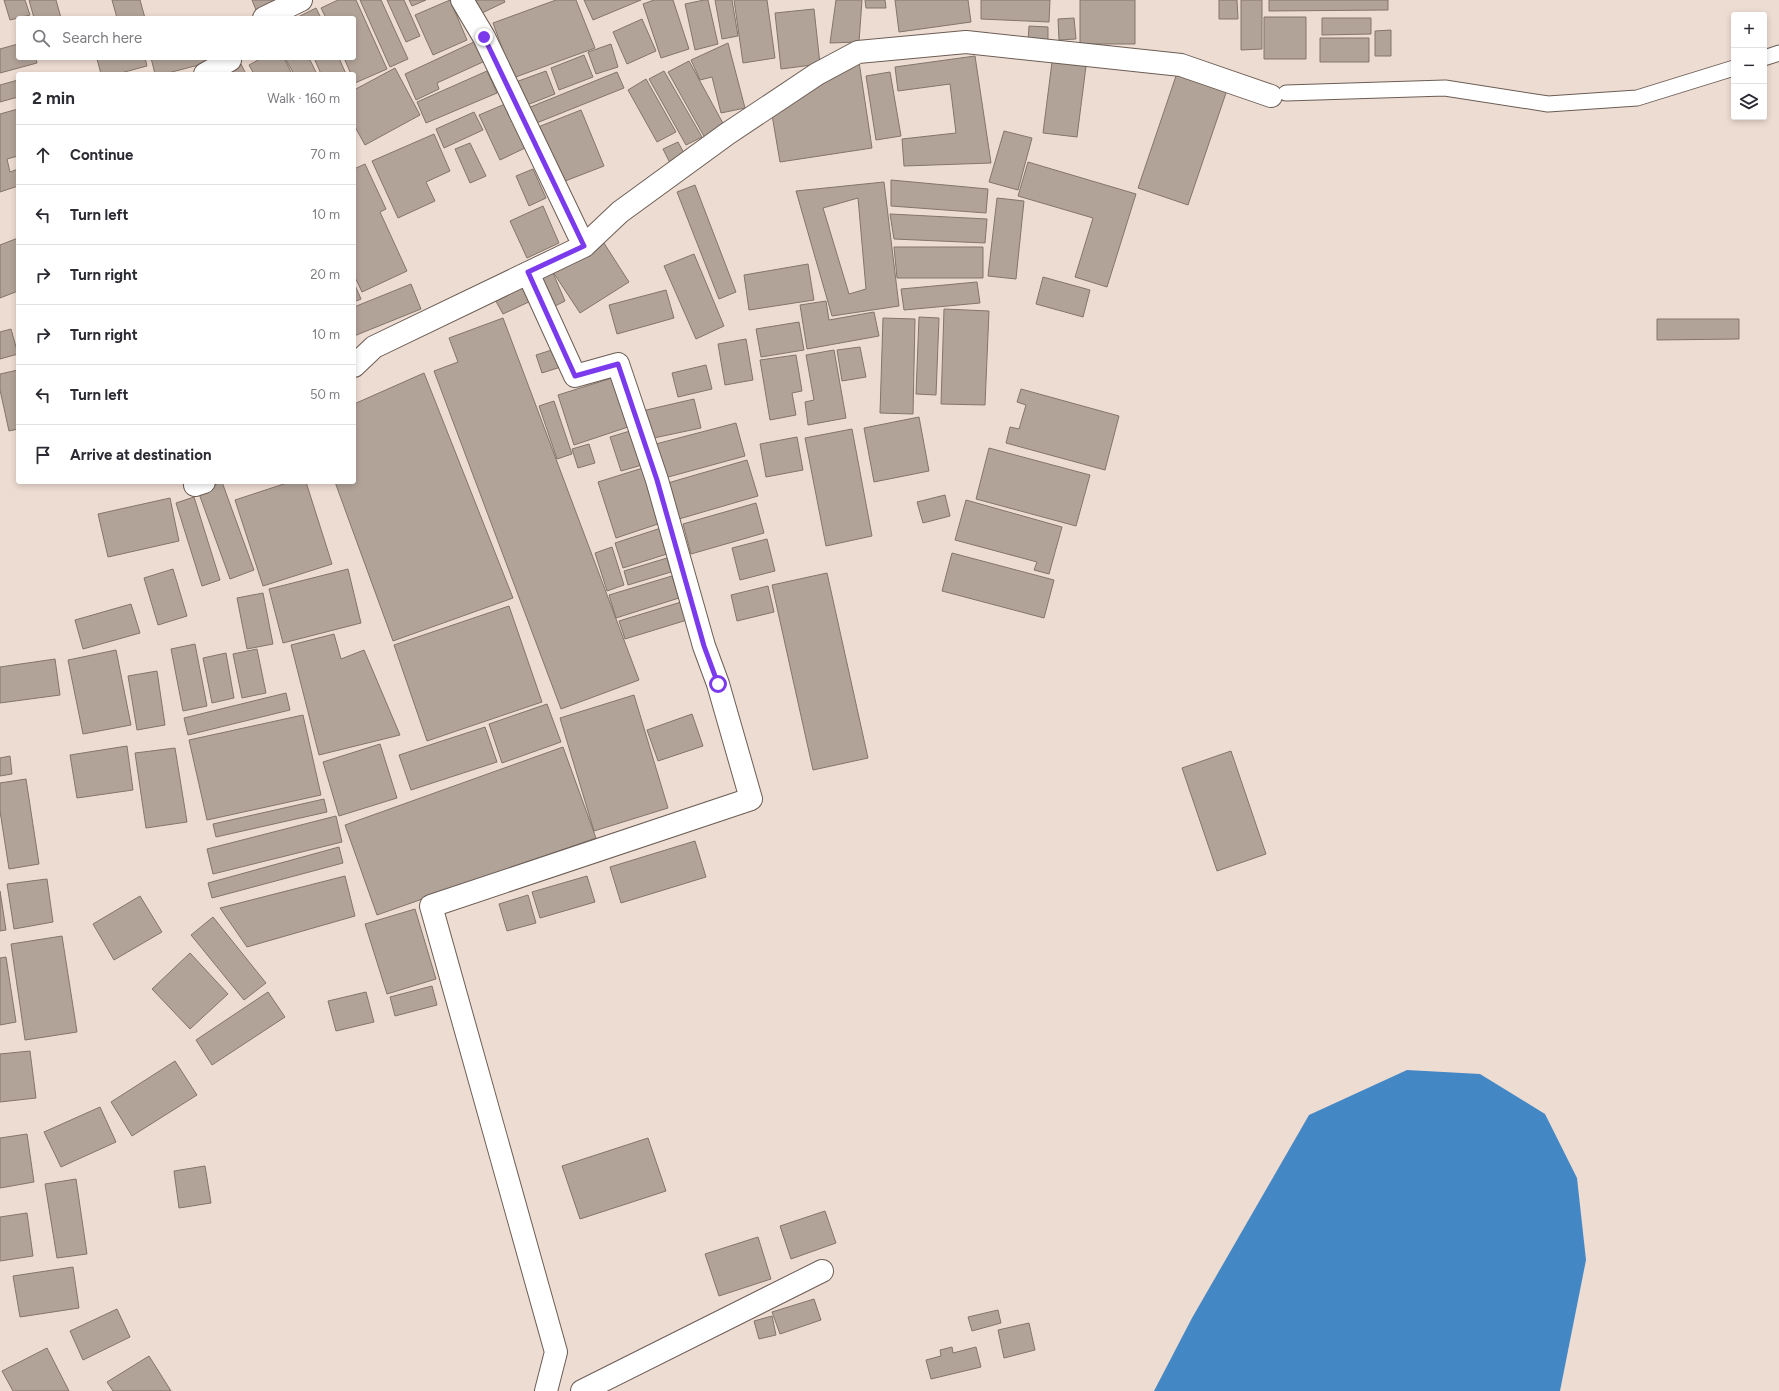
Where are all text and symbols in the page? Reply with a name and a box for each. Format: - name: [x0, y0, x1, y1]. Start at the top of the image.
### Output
- map controls: [1731, 12, 1767, 120]
- button: +: [1731, 12, 1767, 48]
- search box: [16, 16, 356, 60]
- icon: search: [30, 27, 52, 49]
- route end: [475, 28, 493, 46]
- text: Search here: [62, 29, 142, 47]
- button: −: [1731, 48, 1767, 84]
- button: layers: [1731, 84, 1767, 120]
- text: 2 min: [32, 88, 75, 108]
- text: Walk · 160 m: [267, 91, 340, 106]
- icon: ahead: [32, 144, 54, 166]
- text: Continue: [70, 146, 133, 164]
- text: 70 m: [310, 147, 340, 162]
- icon: left: [32, 204, 54, 226]
- text: Turn left: [70, 206, 128, 224]
- text: 10 m: [312, 207, 340, 222]
- icon: right: [32, 264, 54, 286]
- text: Turn right: [70, 266, 138, 284]
- text: 20 m: [310, 267, 340, 282]
- icon: right: [32, 324, 54, 346]
- text: Turn right: [70, 326, 138, 344]
- text: 10 m: [312, 327, 340, 342]
- icon: left: [32, 384, 54, 406]
- text: Turn left: [70, 386, 128, 404]
- text: 50 m: [310, 387, 340, 402]
- icon: arrive: [32, 444, 54, 466]
- text: Arrive at destination: [70, 446, 211, 464]
- route start: [709, 675, 727, 693]

